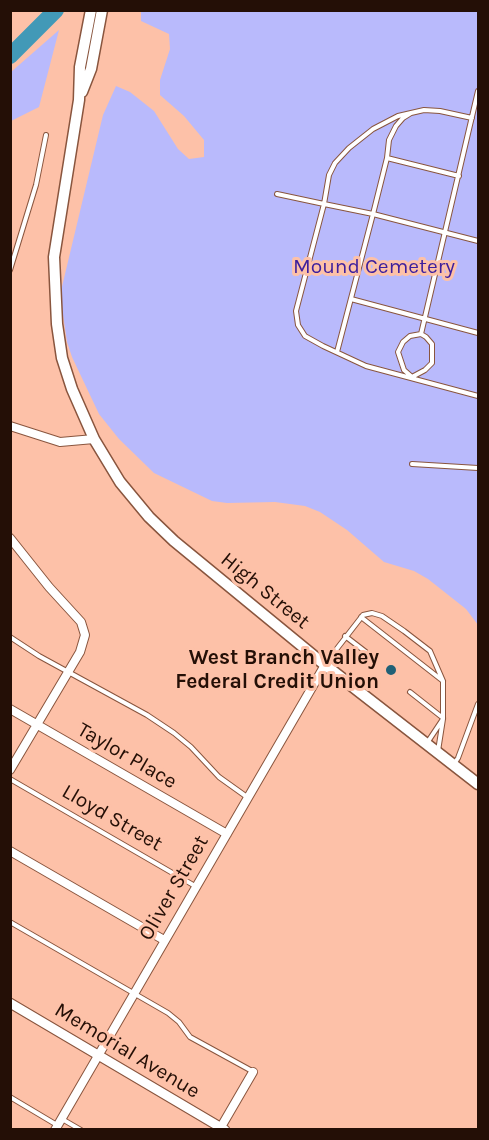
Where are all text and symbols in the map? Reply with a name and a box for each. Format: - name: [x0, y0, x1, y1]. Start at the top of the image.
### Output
- park label: Mound Cemetery: [293, 254, 455, 280]
- street label: High Street: [215, 547, 315, 635]
- place label: West Branch Valley Federal Credit Union: [175, 645, 379, 695]
- marker: West Branch Valley Federal Credit Union: [384, 663, 398, 677]
- street label: Taylor Place: [73, 717, 181, 795]
- street label: Lloyd Street: [57, 779, 167, 857]
- street label: Oliver Street: [134, 831, 214, 945]
- street label: Memorial Avenue: [50, 998, 204, 1104]

